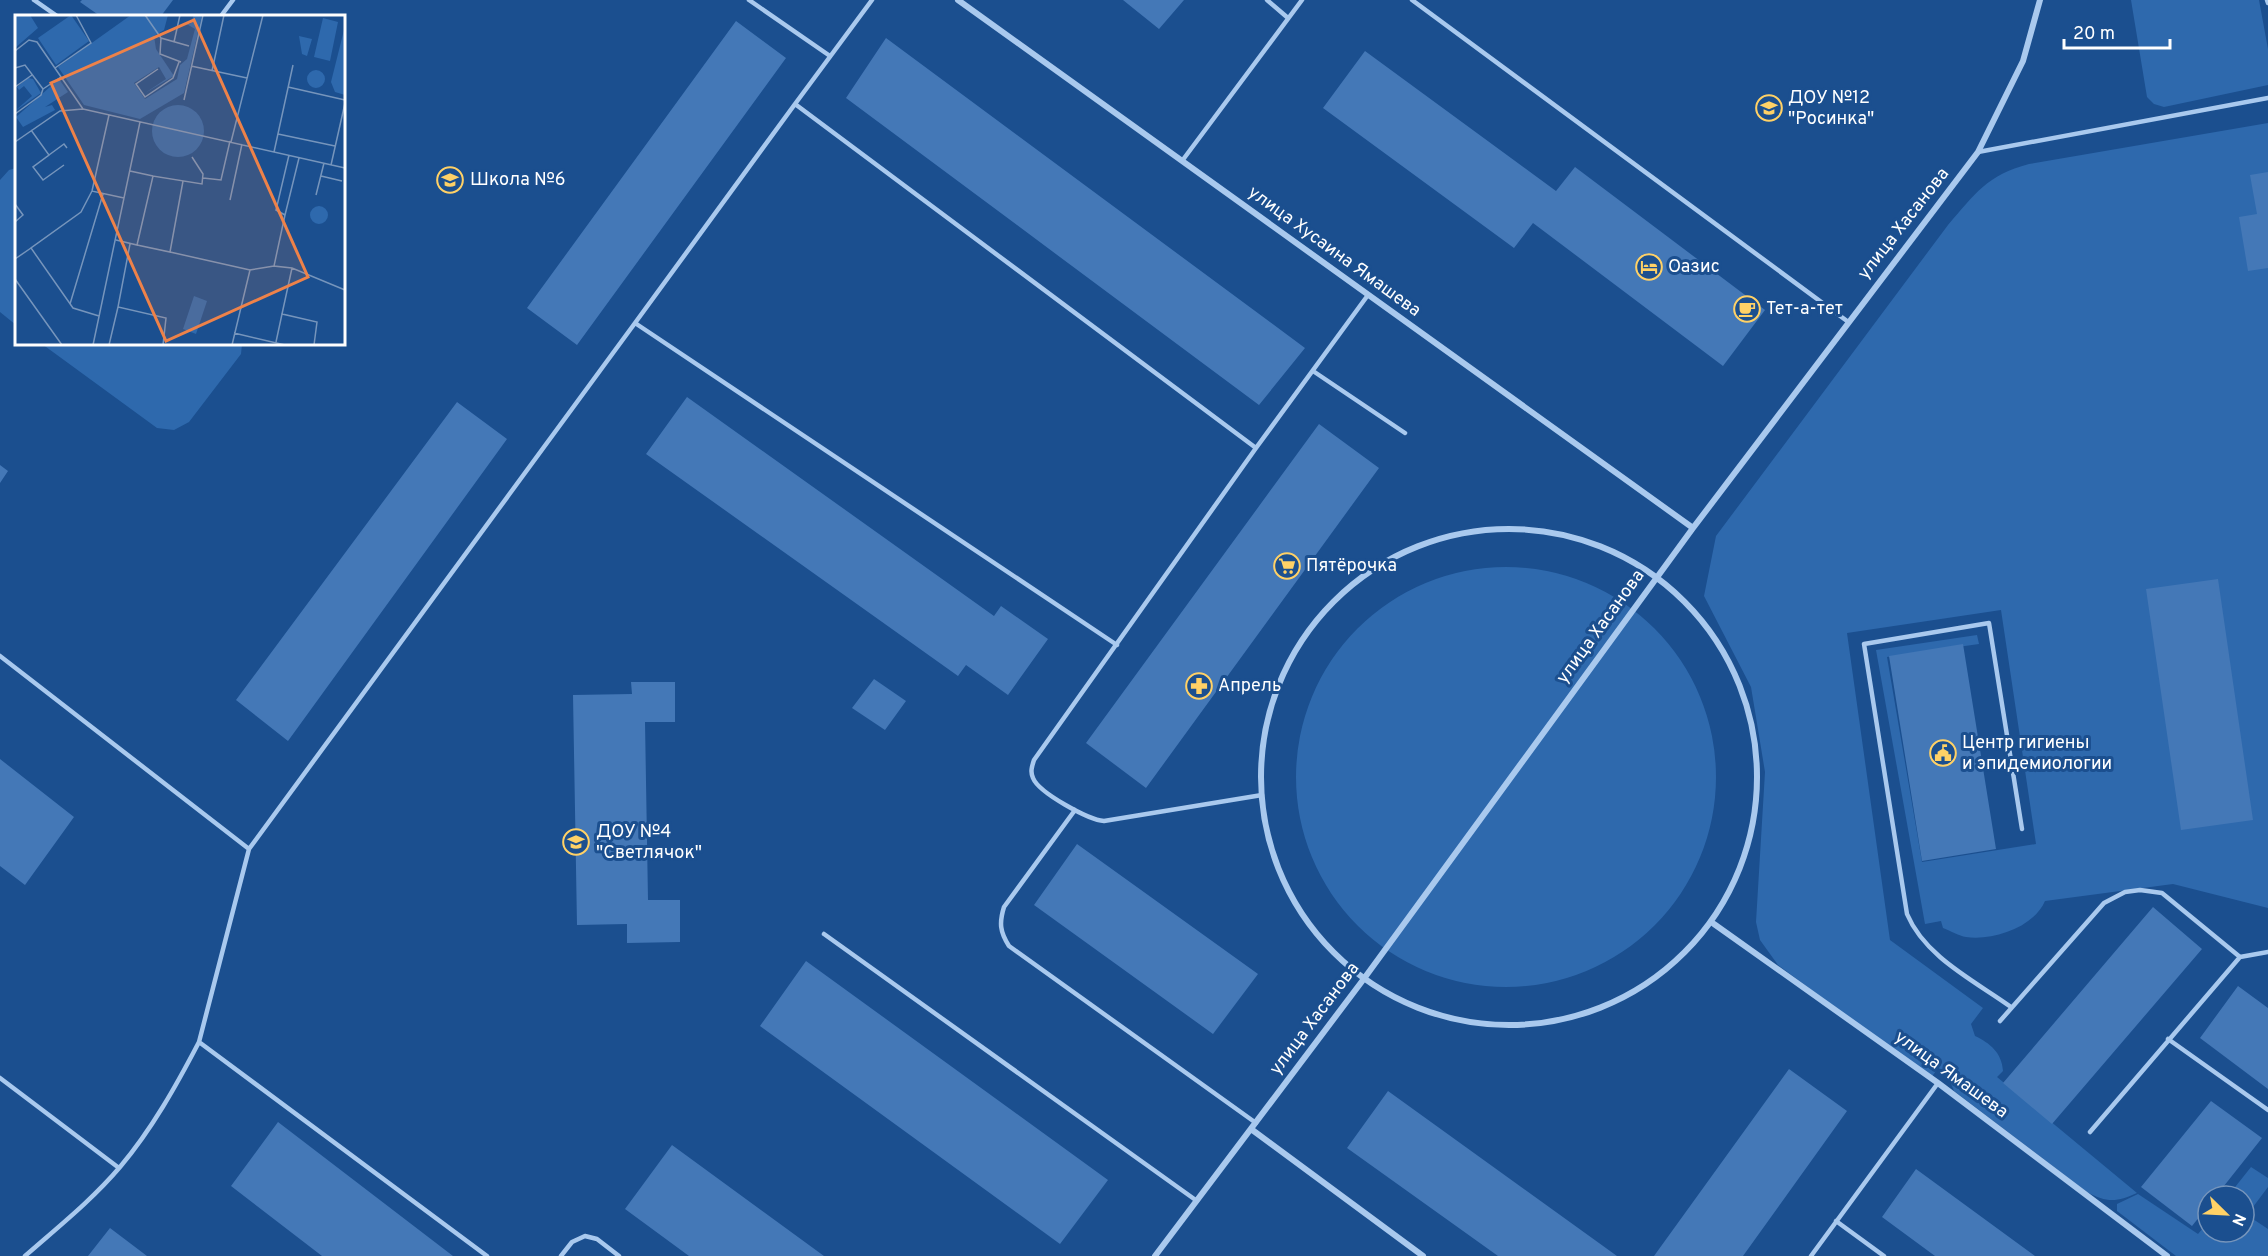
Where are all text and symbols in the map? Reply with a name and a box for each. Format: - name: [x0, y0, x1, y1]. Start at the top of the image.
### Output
- scale bar: [2064, 12, 2170, 50]
- inset map: [15, 15, 345, 345]
- text: 20 m: [2073, 23, 2115, 46]
- place label: ДОУ №12 "Росинка": [1788, 87, 1874, 131]
- school or university icon: ДОУ №12 "Росинка": [1754, 93, 1784, 123]
- street label: улица Хасанова: [1853, 163, 1955, 285]
- school or university icon: Школа №6: [435, 165, 465, 195]
- place label: Школа №6: [470, 169, 566, 192]
- street label: улица Хусаина Ямашева: [1243, 181, 1425, 323]
- hotel icon: Оазис: [1634, 252, 1664, 282]
- place label: Оазис: [1668, 256, 1720, 279]
- cafe icon: Тет-а-тет: [1732, 294, 1762, 324]
- place label: Тет-а-тет: [1766, 298, 1843, 321]
- supermarket icon: Пятёрочка: [1272, 551, 1302, 581]
- place label: Пятёрочка: [1306, 555, 1397, 578]
- street label: улица Хасанова: [1552, 565, 1650, 689]
- pharmacy icon: Апрель: [1184, 671, 1214, 701]
- place label: Апрель: [1218, 675, 1281, 698]
- place label: Центр гигиены и эпидемиологии: [1962, 732, 2112, 776]
- public building icon: Центр гигиены и эпидемиологии: [1928, 738, 1958, 768]
- place label: ДОУ №4 "Светлячок": [596, 821, 702, 865]
- school or university icon: ДОУ №4 "Светлячок": [561, 827, 591, 857]
- street label: улица Хасанова: [1265, 958, 1365, 1080]
- street label: улица Ямашева: [1890, 1026, 2012, 1124]
- north arrow: [2196, 1184, 2256, 1244]
- text: N: [2226, 1210, 2249, 1229]

